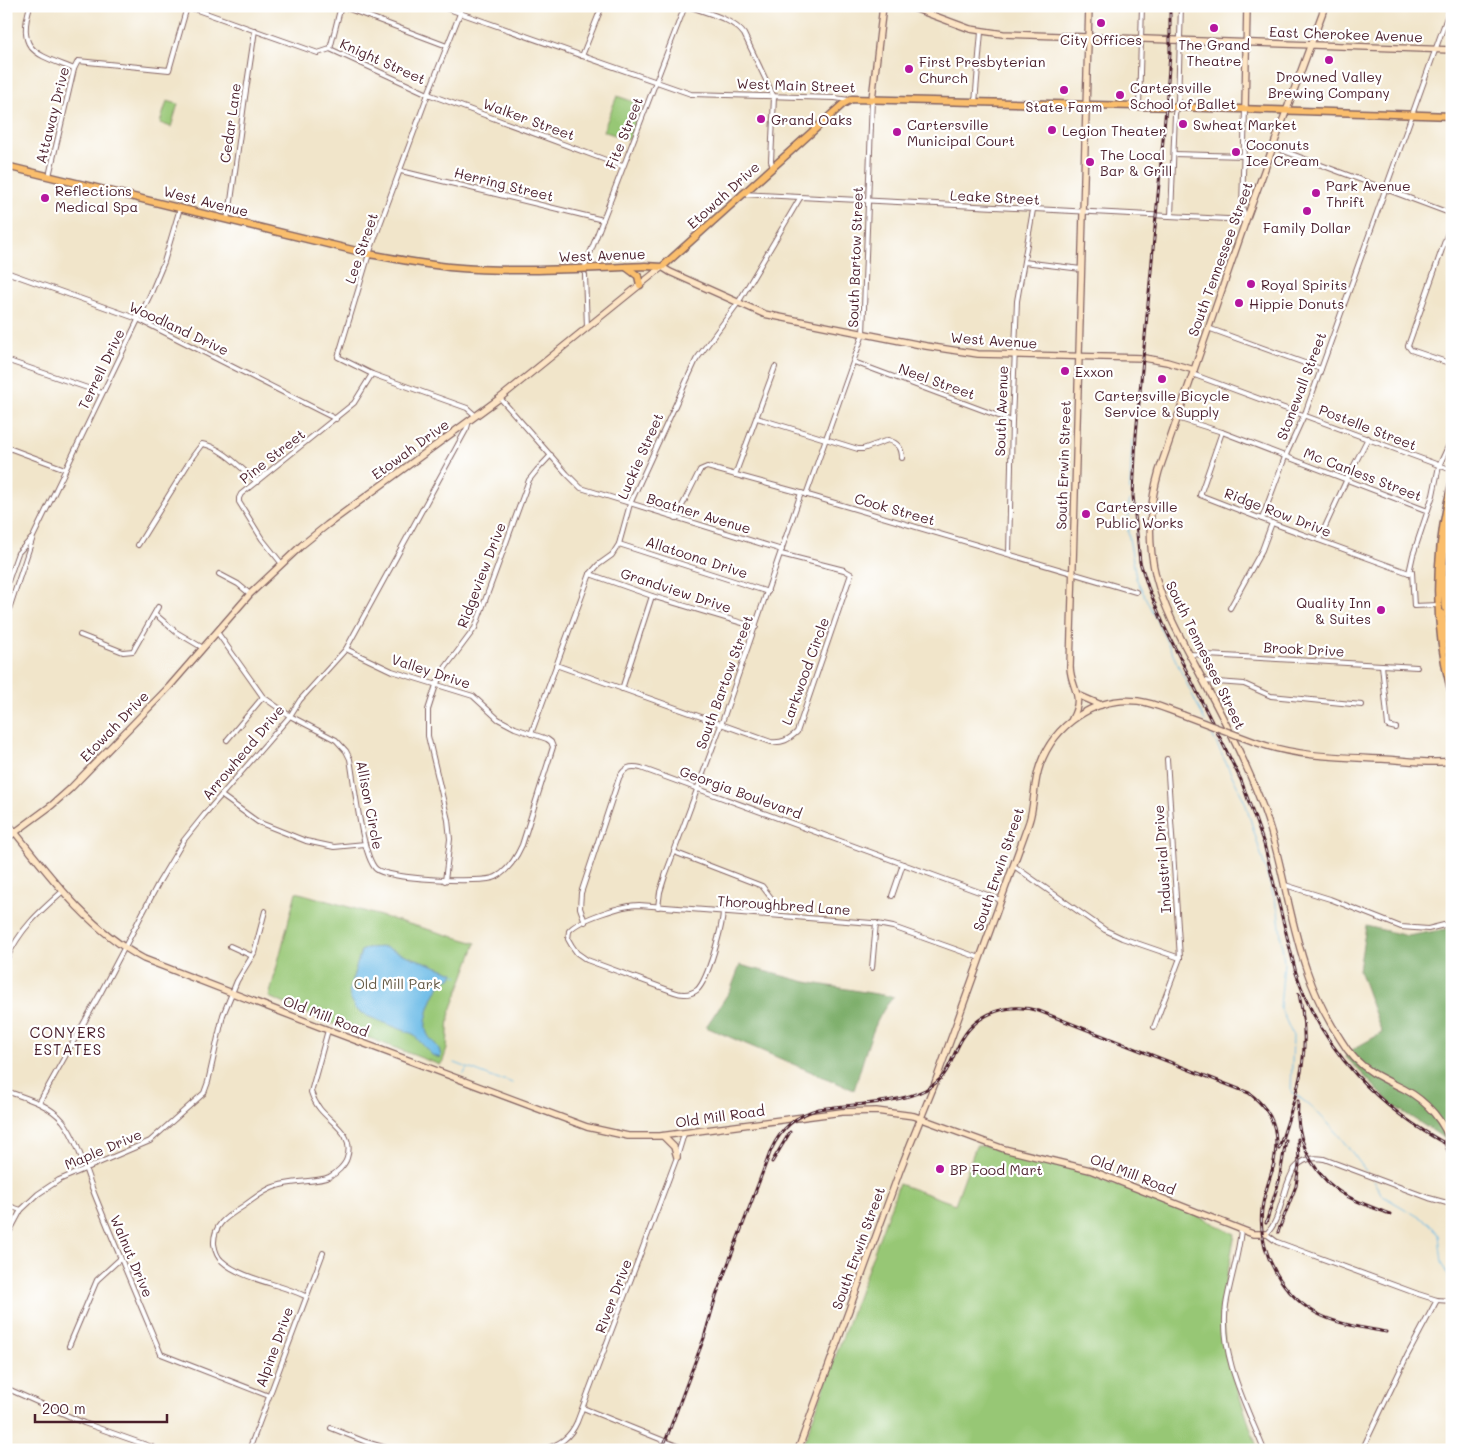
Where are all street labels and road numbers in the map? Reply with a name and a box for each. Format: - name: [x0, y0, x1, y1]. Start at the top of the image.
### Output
- street label: East Cherokee Avenue: [1269, 22, 1423, 46]
- street label: Knight Street: [337, 34, 429, 88]
- street label: Attaway Drive: [31, 65, 73, 165]
- street label: West Main Street: [736, 73, 856, 97]
- street label: Cedar Lane: [215, 82, 245, 164]
- street label: Walker Street: [480, 94, 578, 144]
- street label: Fite Street: [601, 94, 647, 172]
- street label: Etowah Drive: [683, 157, 763, 233]
- street label: Herring Street: [452, 162, 556, 206]
- street label: South Tennessee Street: [1183, 179, 1257, 339]
- street label: West Avenue: [162, 181, 250, 221]
- street label: Leake Street: [950, 185, 1040, 209]
- street label: South Bartow Street: [843, 186, 867, 328]
- street label: Lee Street: [340, 210, 382, 286]
- street label: West Avenue: [558, 244, 646, 266]
- street label: Woodland Drive: [126, 297, 232, 359]
- street label: Terrell Drive: [73, 325, 129, 413]
- street label: West Avenue: [950, 327, 1038, 353]
- street label: Stonewall Street: [1272, 329, 1330, 443]
- street label: Neel Street: [896, 358, 978, 404]
- street label: South Avenue: [990, 365, 1012, 457]
- street label: South Erwin Street: [1051, 400, 1075, 530]
- street label: Postelle Street: [1316, 400, 1420, 454]
- street label: Luckie Street: [612, 410, 668, 502]
- street label: Etowah Drive: [367, 414, 453, 484]
- street label: Pine Street: [235, 424, 309, 488]
- street label: Mc Canless Street: [1301, 443, 1425, 505]
- street label: Ridge Row Drive: [1222, 483, 1334, 541]
- street label: Boatner Avenue: [644, 488, 754, 538]
- street label: Cook Street: [852, 488, 938, 530]
- street label: Ridgeview Drive: [452, 519, 510, 631]
- street label: Allatoona Drive: [644, 532, 750, 582]
- street label: Grandview Drive: [618, 563, 734, 617]
- street label: South Tennessee Street: [1162, 578, 1250, 732]
- street label: South Bartow Street: [691, 612, 757, 752]
- street label: Larkwood Circle: [777, 615, 833, 727]
- street label: Brook Drive: [1263, 637, 1345, 661]
- street label: Valley Drive: [389, 649, 473, 693]
- street label: Etowah Drive: [75, 687, 153, 765]
- street label: Arrowhead Drive: [198, 700, 288, 804]
- street label: Allison Circle: [352, 759, 388, 851]
- street label: Georgia Boulevard: [677, 761, 805, 823]
- street label: Industrial Drive: [1149, 804, 1175, 914]
- street label: South Erwin Street: [968, 805, 1028, 933]
- street label: Thoroughbred Lane: [717, 891, 851, 919]
- street label: Old Mill Road: [281, 991, 371, 1041]
- street label: Old Mill Road: [674, 1100, 766, 1132]
- street label: Maple Drive: [61, 1124, 145, 1174]
- street label: Old Mill Road: [1088, 1149, 1178, 1199]
- street label: South Erwin Street: [827, 1184, 889, 1312]
- street label: Walnut Drive: [106, 1212, 158, 1300]
- street label: River Drive: [590, 1256, 636, 1336]
- street label: Alpine Drive: [251, 1304, 297, 1390]

